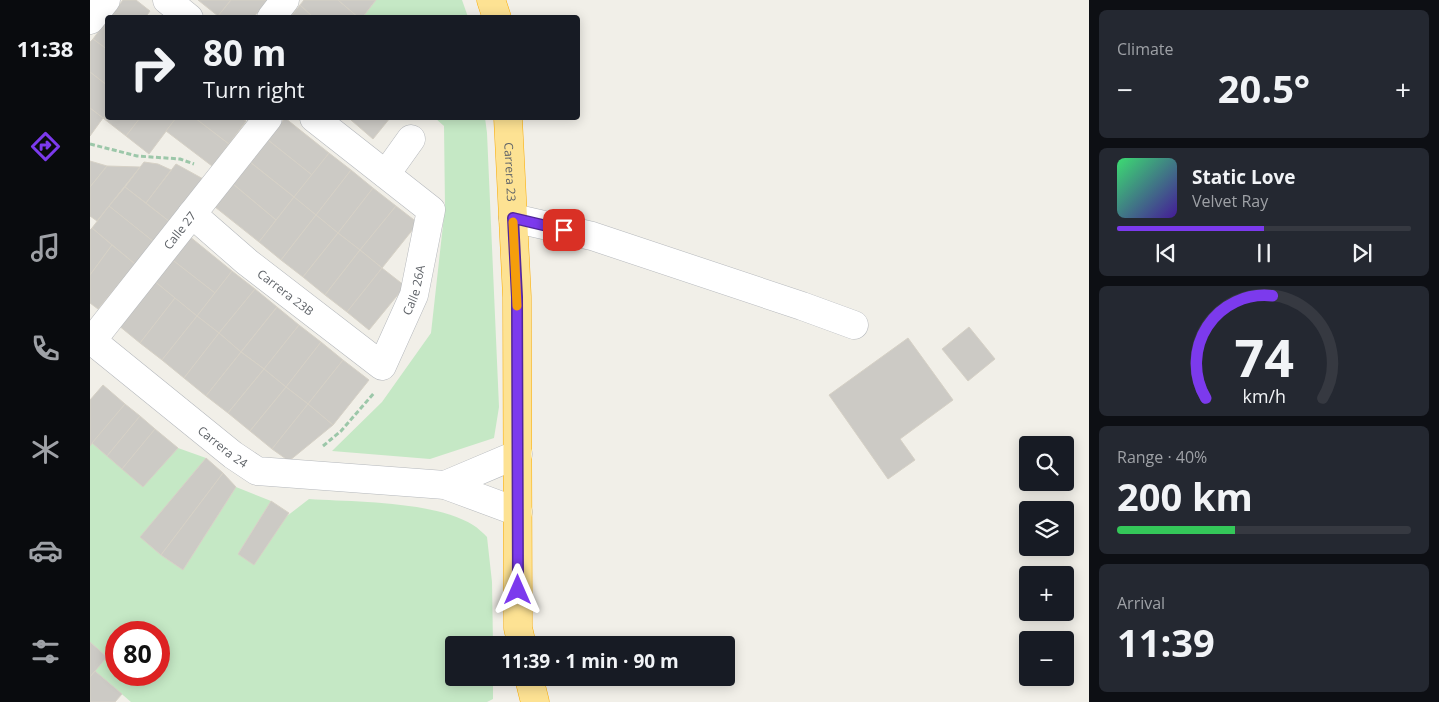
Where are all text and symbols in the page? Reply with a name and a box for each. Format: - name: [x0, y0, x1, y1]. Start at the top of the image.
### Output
- text: 80 m: [203, 29, 286, 76]
- text: 11:38: [17, 33, 73, 63]
- icon: right: [120, 35, 185, 100]
- text: Climate: [1117, 38, 1174, 60]
- text: 20.5°: [1218, 62, 1310, 114]
- text: −: [1117, 70, 1133, 108]
- text: +: [1395, 70, 1411, 108]
- text: Turn right: [203, 74, 305, 104]
- icon: directions: [28, 129, 63, 164]
- street label: Carrera 23: [501, 142, 521, 202]
- text: Static Love: [1192, 164, 1295, 190]
- text: Velvet Ray: [1192, 190, 1268, 212]
- street label: Calle 27: [159, 207, 200, 253]
- pin: [543, 209, 585, 251]
- icon: arrive: [550, 216, 578, 244]
- icon: music: [28, 230, 63, 265]
- icon: previous: [1152, 239, 1180, 267]
- icon: pause: [1250, 239, 1278, 267]
- icon: next: [1348, 239, 1376, 267]
- street label: Calle 26A: [398, 263, 428, 318]
- street label: Carrera 23B: [254, 265, 318, 319]
- text: 74: [1234, 321, 1294, 392]
- icon: phone: [28, 331, 63, 366]
- text: km/h: [1242, 384, 1286, 408]
- street label: Carrera 24: [194, 421, 252, 471]
- icon: climate: [28, 432, 63, 467]
- map controls: [1019, 436, 1074, 686]
- button: search: [1019, 436, 1074, 491]
- text: Range · 40%: [1117, 446, 1207, 468]
- text: 200 km: [1117, 470, 1253, 522]
- button: layers: [1019, 501, 1074, 556]
- icon: car: [28, 533, 63, 568]
- position arrow: [491, 563, 543, 615]
- button: +: [1019, 566, 1074, 621]
- text: Arrival: [1117, 592, 1165, 614]
- text: 11:39: [1117, 616, 1215, 668]
- speed limit sign: 80: [105, 621, 170, 686]
- button: −: [1019, 631, 1074, 686]
- icon: filters: [28, 634, 63, 669]
- text: 11:39 · 1 min · 90 m: [501, 648, 679, 674]

